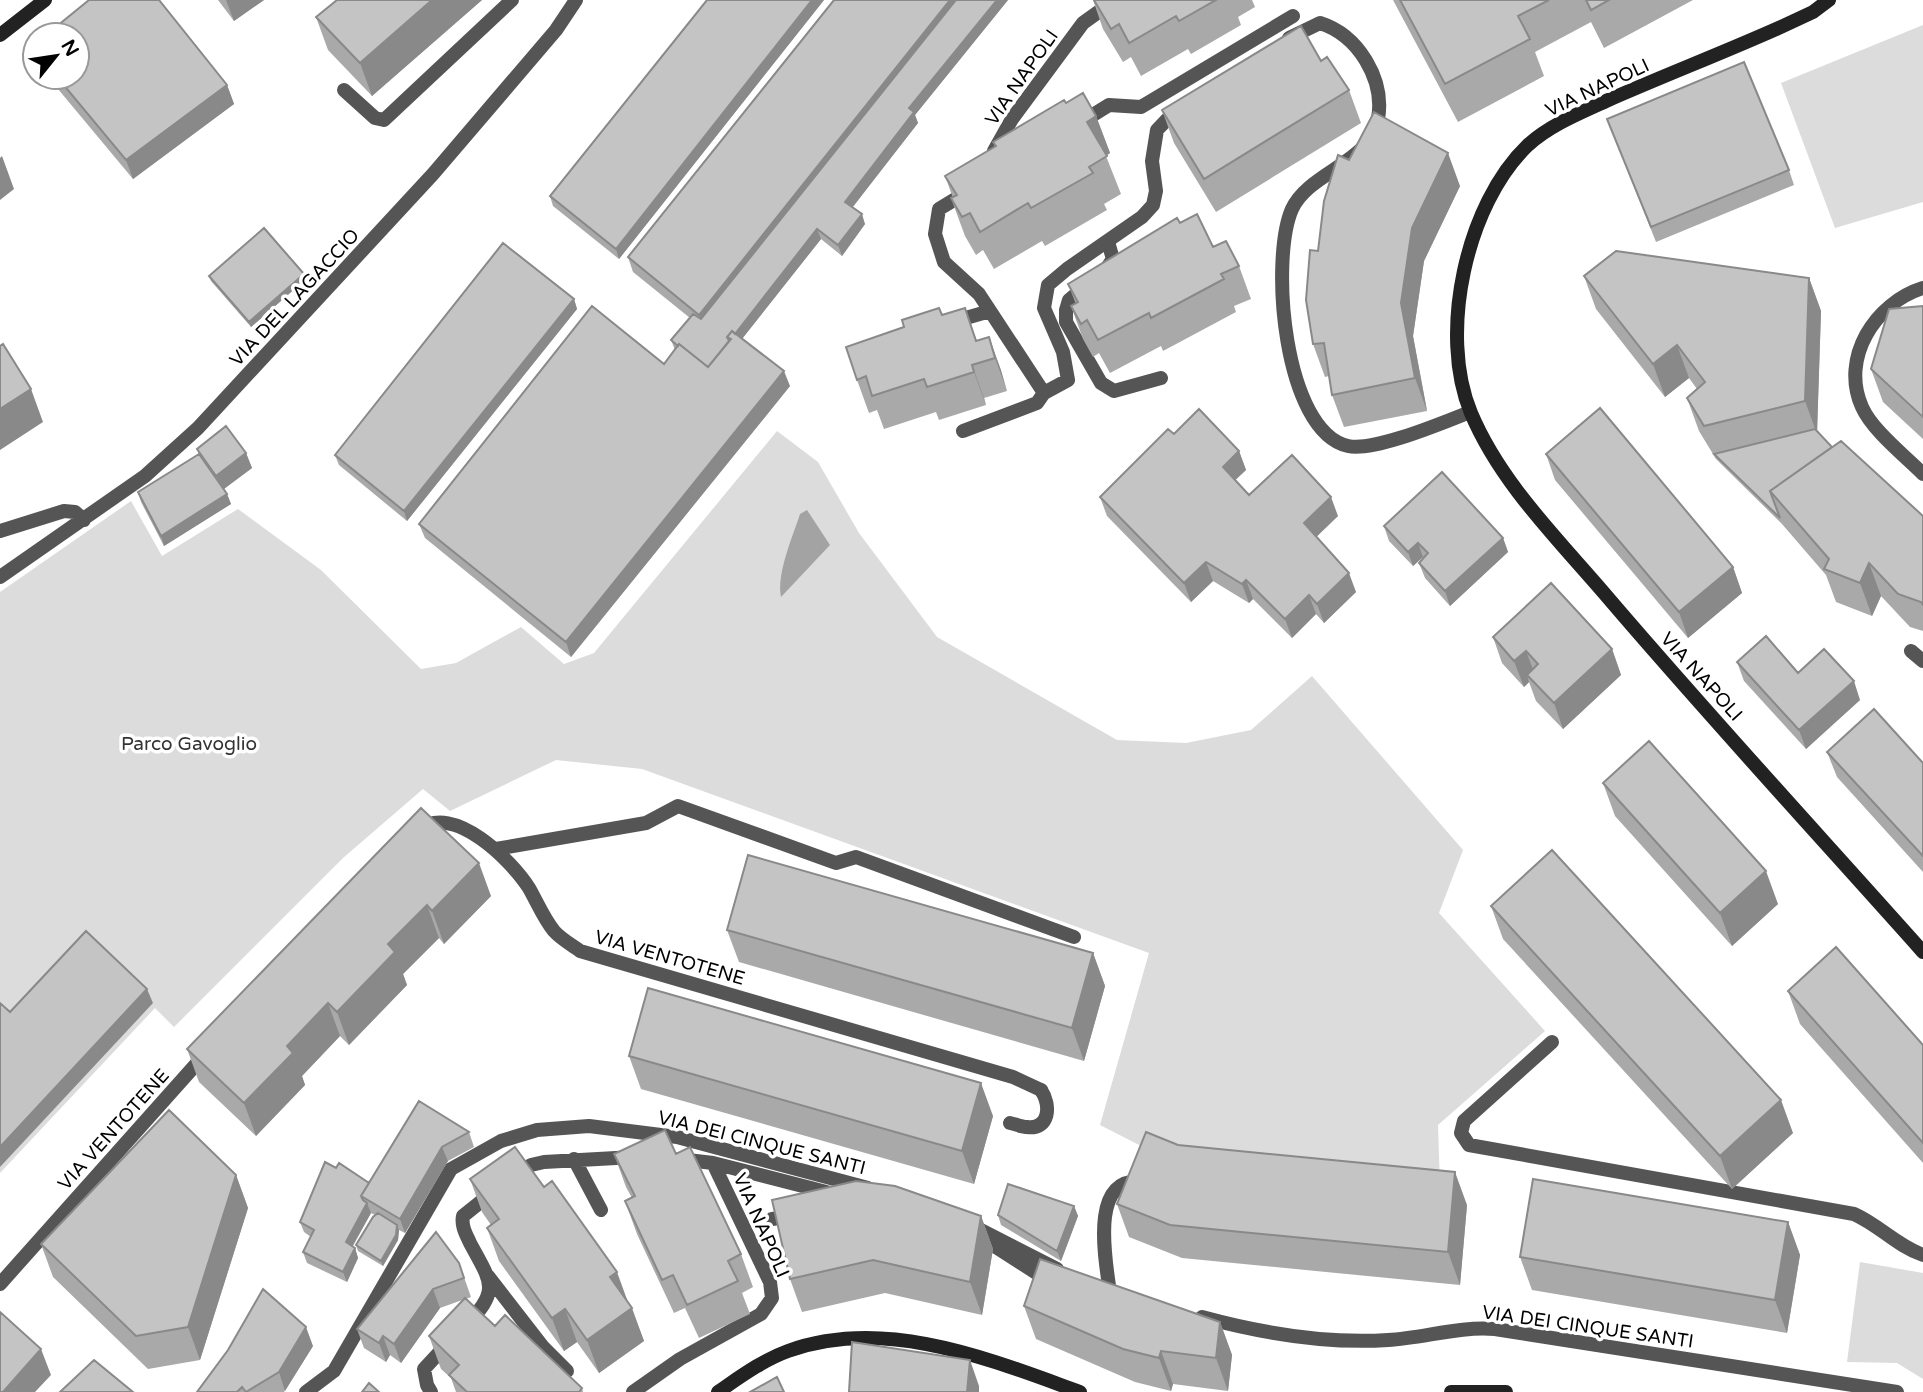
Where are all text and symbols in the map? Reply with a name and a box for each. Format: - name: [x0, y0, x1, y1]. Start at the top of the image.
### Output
- north arrow: [21, 21, 91, 91]
- street label: VIA NAPOLI: [981, 26, 1063, 130]
- text: N: [57, 36, 83, 60]
- street label: VIA NAPOLI: [1542, 54, 1653, 121]
- street label: VIA DEL LAGACCIO: [225, 224, 364, 371]
- street label: VIA NAPOLI: [1656, 628, 1747, 726]
- park label: Parco Gavoglio: [121, 733, 257, 755]
- street label: VIA VENTOTENE: [592, 926, 747, 990]
- street label: VIA VENTOTENE: [54, 1065, 174, 1195]
- street label: VIA DEI CINQUE SANTI: [656, 1106, 868, 1179]
- street label: VIA NAPOLI: [728, 1170, 794, 1281]
- street label: VIA DEI CINQUE SANTI: [1481, 1301, 1695, 1353]

